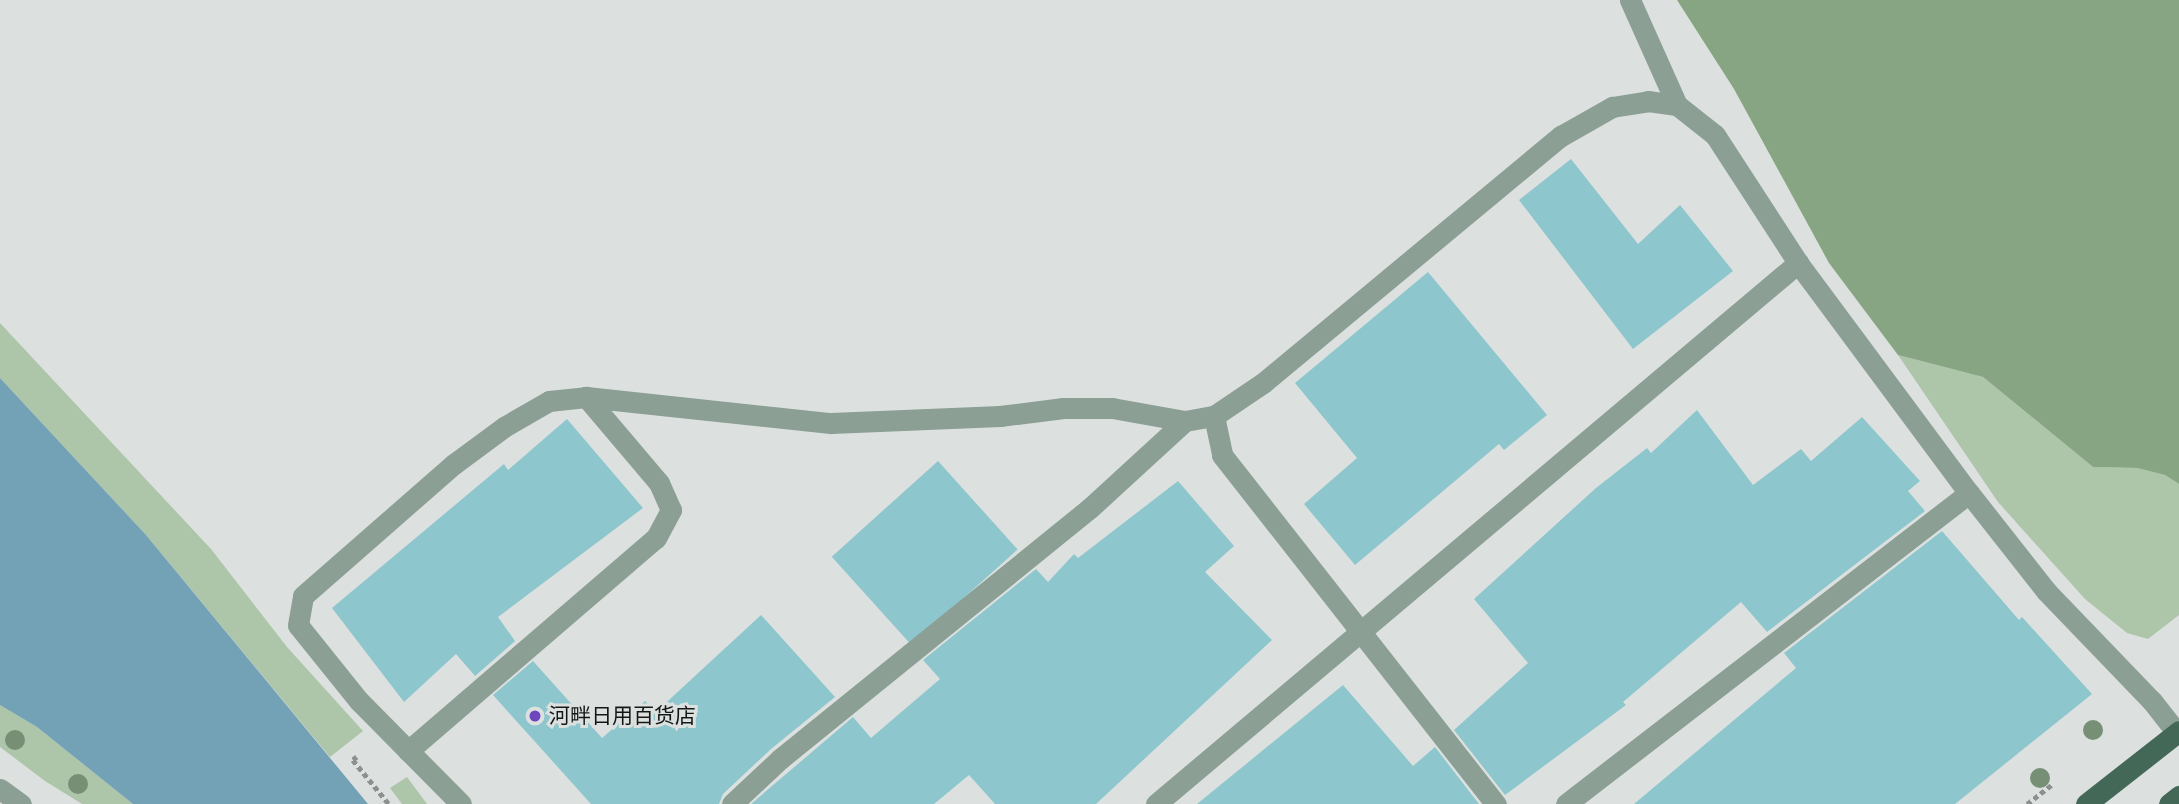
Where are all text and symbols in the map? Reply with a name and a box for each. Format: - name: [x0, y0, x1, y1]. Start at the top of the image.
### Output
- place label: 河畔日用百货店: [549, 703, 696, 729]
- marker: 河畔日用百货店: [527, 708, 543, 724]

